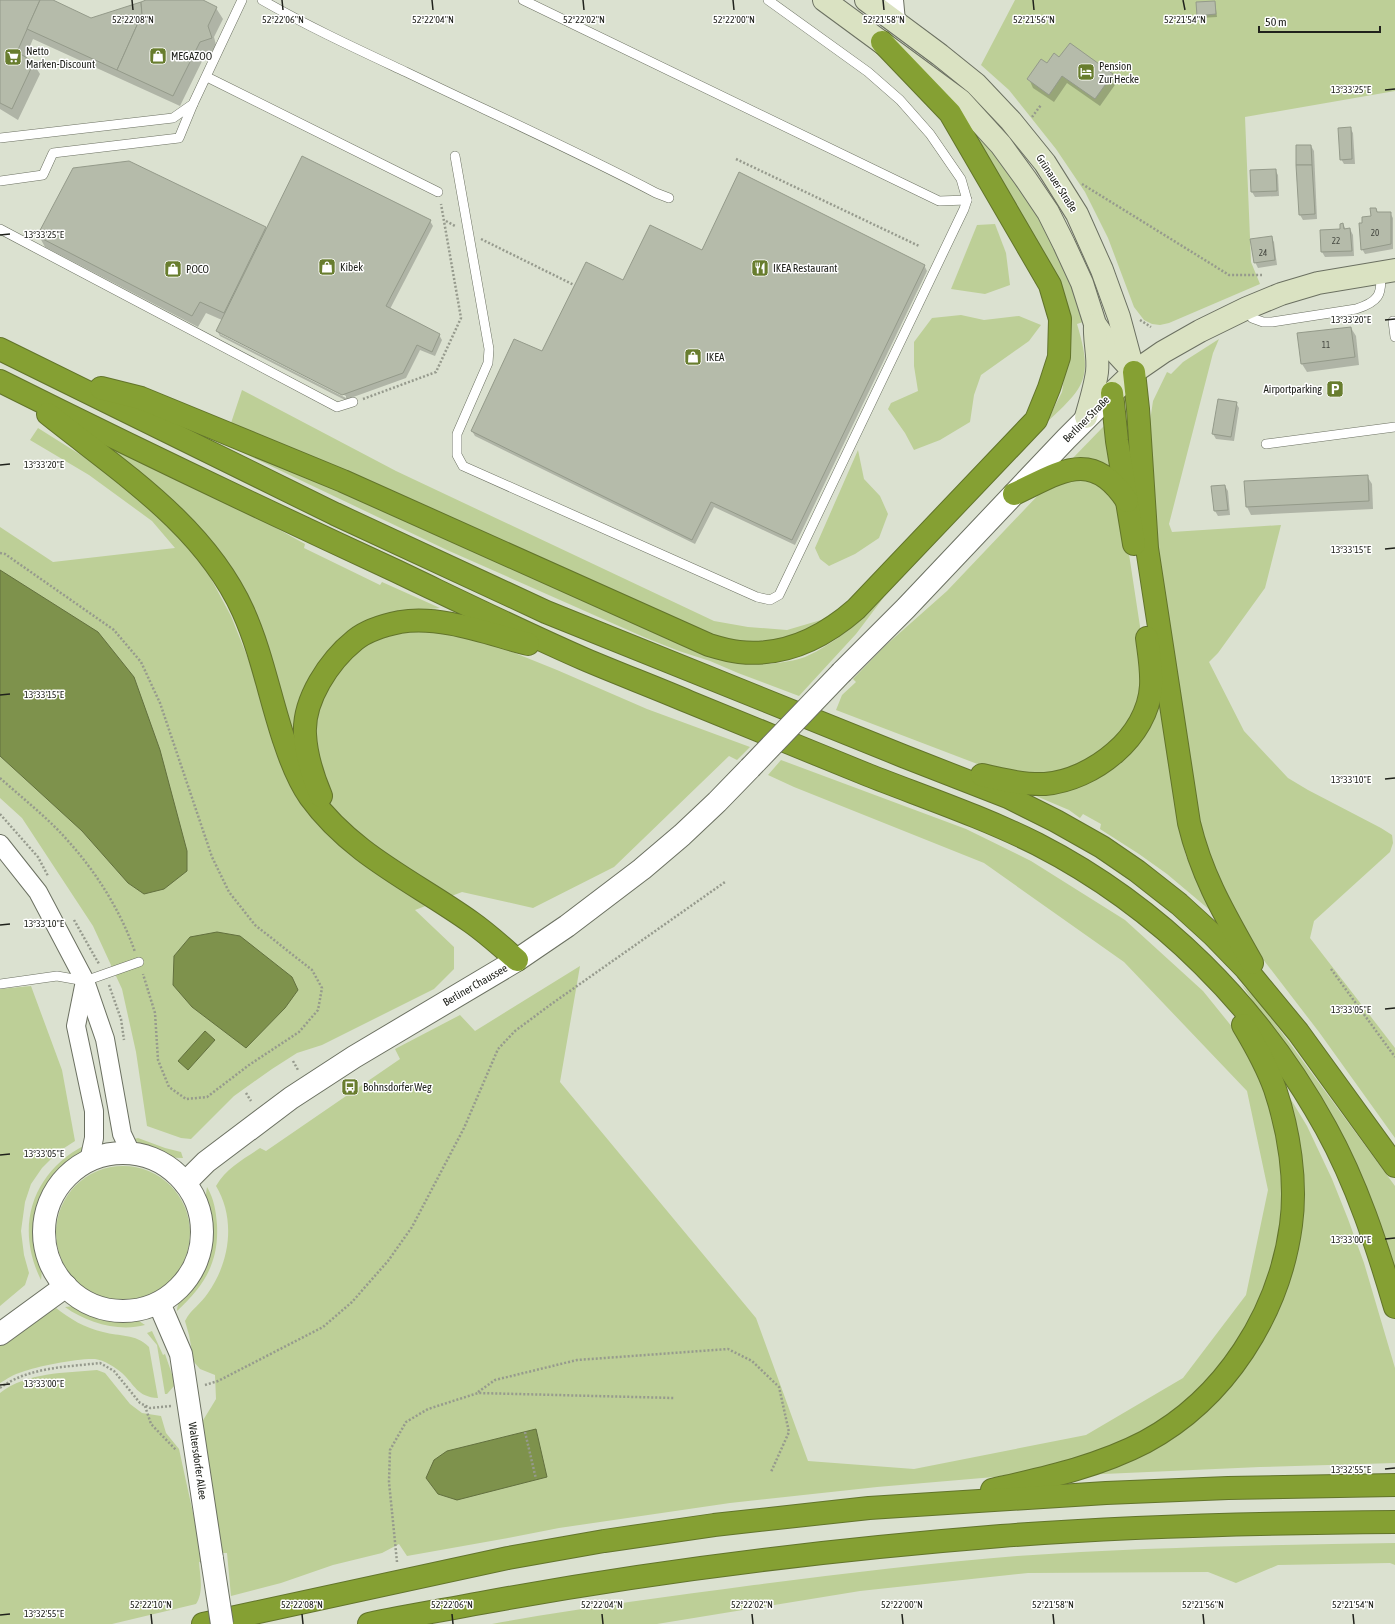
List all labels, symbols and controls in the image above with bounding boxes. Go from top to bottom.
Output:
scale bar [1259,8,1380,34]
text: 52°22'08"N [112,14,154,25]
text: 52°22'06"N [262,14,304,25]
text: 52°22'04"N [412,14,454,25]
text: 52°22'02"N [563,14,605,25]
text: 52°22'00"N [713,14,755,25]
text: 52°21'58"N [863,14,905,25]
text: 52°21'56"N [1013,14,1055,25]
text: 52°21'54"N [1164,14,1206,25]
text: 50 m [1265,15,1287,29]
place label: Netto Marken-Discount [26,45,95,70]
shop icon: MEGAZOO [148,46,168,66]
supermarket icon: Netto Marken-Discount [3,47,23,67]
place label: MEGAZOO [171,50,212,62]
place label: Pension Zur Hecke [1099,60,1139,85]
hotel icon: Pension Zur Hecke [1076,62,1096,82]
text: 13°33'25"E [1331,84,1372,95]
street label: Grünauer Straße [1034,152,1080,214]
house number: 20 [1371,228,1379,238]
text: 13°33'25"E [24,229,65,240]
house number: 22 [1332,236,1340,246]
house number: 24 [1259,248,1267,258]
shop icon: Kibek [317,257,337,277]
restaurant icon: IKEA Restaurant [750,258,770,278]
shop icon: POCO [163,259,183,279]
place label: Kibek [340,261,363,273]
place label: IKEA Restaurant [773,262,837,274]
place label: POCO [186,263,209,275]
text: 13°33'20"E [1331,314,1372,325]
house number: 11 [1322,340,1330,350]
shop icon: IKEA [683,347,703,367]
place label: IKEA [706,351,725,363]
parking icon: Airportparking [1325,379,1345,399]
place label: Airportparking [1263,383,1322,395]
street label: Berliner Straße [1061,394,1111,444]
text: 13°33'20"E [24,459,65,470]
text: 13°33'15"E [1331,544,1372,555]
text: 13°33'15"E [24,689,65,700]
text: 13°33'10"E [1331,774,1372,785]
text: 13°33'10"E [24,918,65,929]
street label: Berliner Chaussee [441,962,509,1008]
text: 13°33'05"E [1331,1004,1372,1015]
bus stop icon: Bohnsdorfer Weg [340,1077,360,1097]
place label: Bohnsdorfer Weg [363,1081,432,1093]
text: 13°33'05"E [24,1148,65,1159]
text: 13°33'00"E [1331,1234,1372,1245]
text: 13°33'00"E [24,1378,65,1389]
street label: Waltersdorfer Allee [187,1421,209,1501]
text: 13°32'55"E [1331,1464,1372,1475]
text: 52°22'10"N [130,1599,172,1610]
text: 52°22'08"N [281,1599,323,1610]
text: 52°22'06"N [431,1599,473,1610]
text: 52°22'04"N [581,1599,623,1610]
text: 52°22'02"N [731,1599,773,1610]
text: 52°22'00"N [881,1599,923,1610]
text: 52°21'58"N [1032,1599,1074,1610]
text: 52°21'56"N [1182,1599,1224,1610]
text: 52°21'54"N [1332,1599,1374,1610]
text: 13°32'55"E [24,1608,65,1619]

